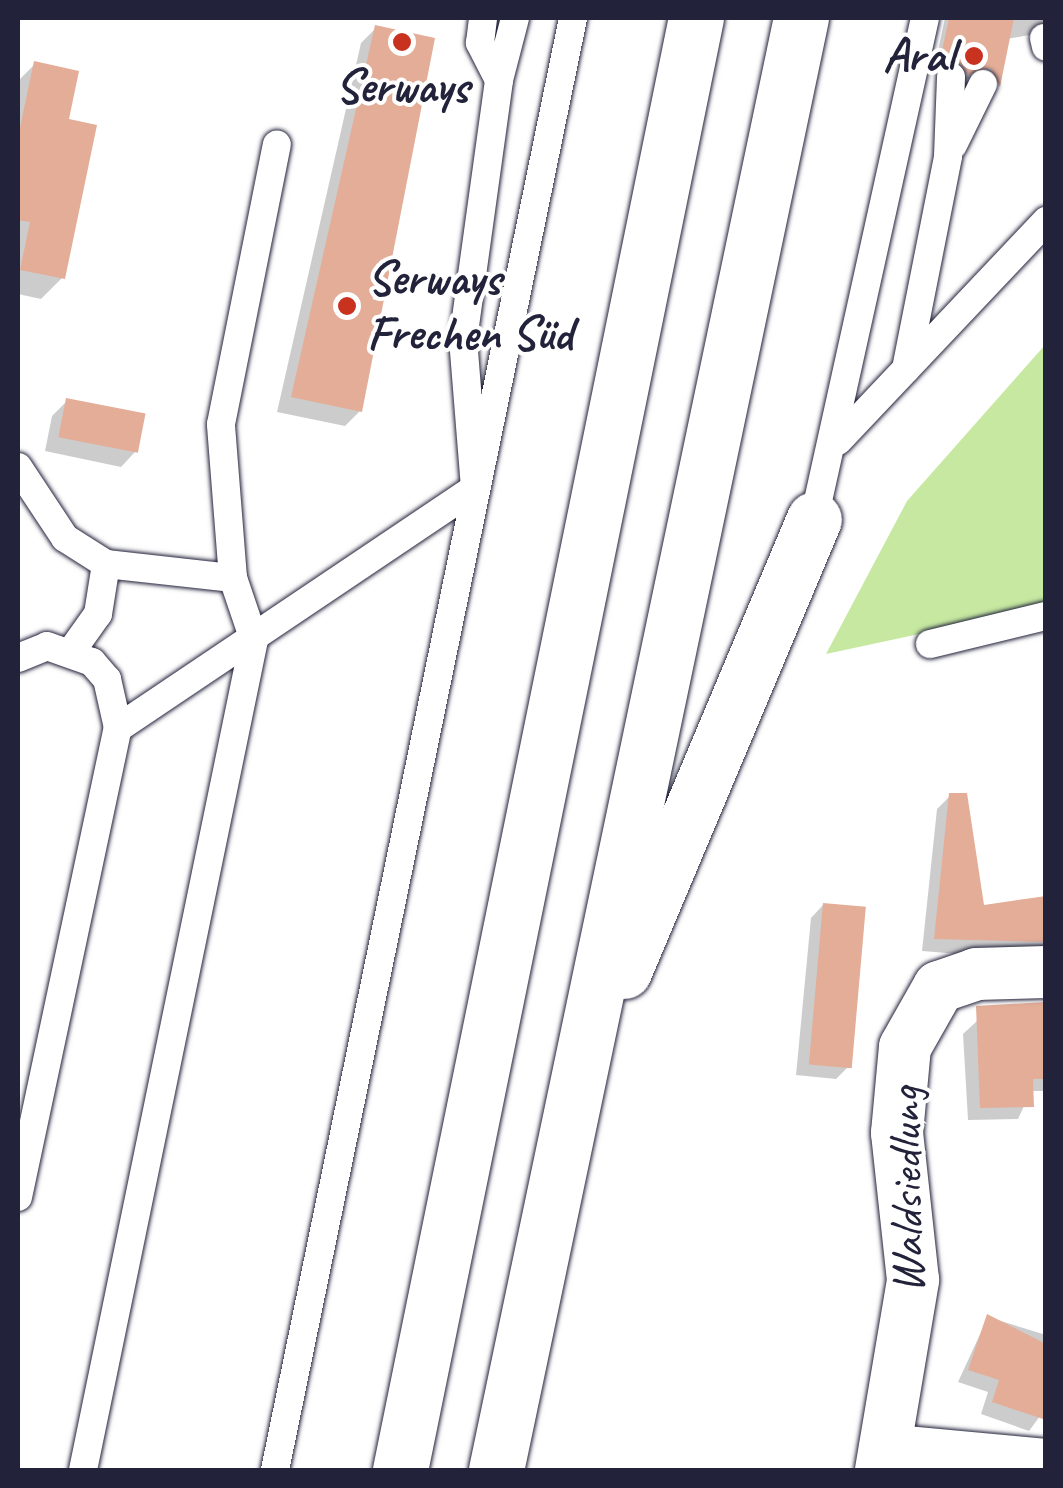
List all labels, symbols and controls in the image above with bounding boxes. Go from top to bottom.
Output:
place label: Aral [883,27,954,85]
marker: Serways [391,31,413,53]
marker: Aral [963,45,985,67]
place label: Serways [335,58,469,116]
place label: Serways Frechen Süd [367,249,572,362]
marker: Serways Frechen Süd [336,295,358,317]
street label: Waldsiedlung [875,1086,937,1294]

